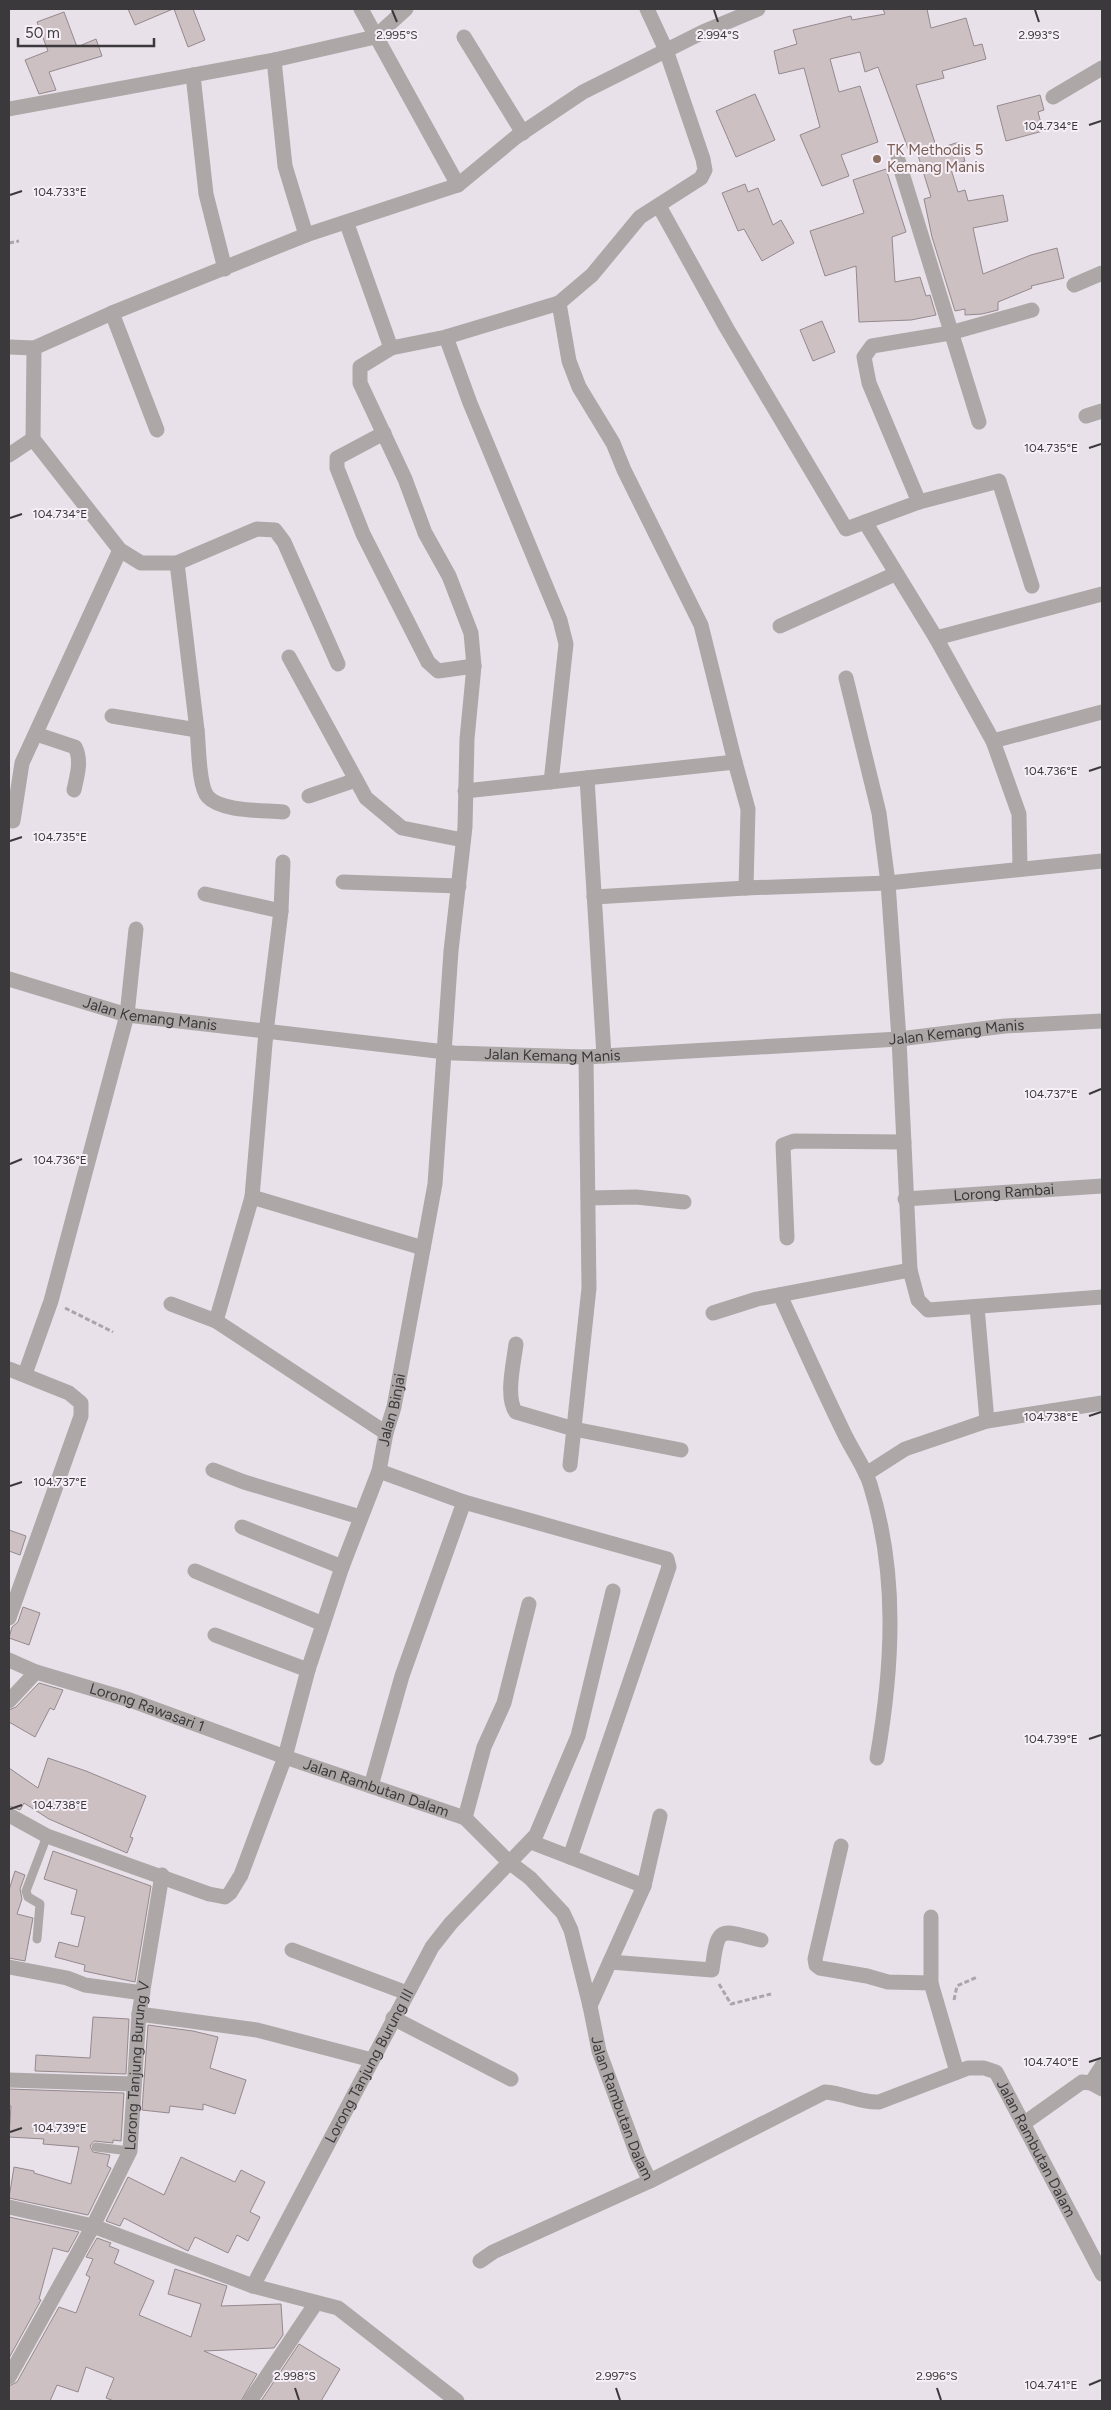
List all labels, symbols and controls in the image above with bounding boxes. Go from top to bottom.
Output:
scale bar [18,15,154,47]
text: 50 m [25,24,60,42]
text: 2.995°S [376,28,418,42]
text: 2.994°S [697,28,739,42]
text: 2.993°S [1018,28,1060,42]
text: 104.734°E [1024,119,1078,133]
place label: TK Methodis 5 Kemang Manis [887,141,985,176]
marker: TK Methodis 5 Kemang Manis [871,153,883,165]
text: 104.733°E [33,185,87,199]
text: 104.735°E [1024,441,1078,455]
text: 104.734°E [33,507,87,521]
text: 104.736°E [1024,764,1078,778]
text: 104.735°E [33,830,87,844]
street label: Jalan Kemang Manis [81,993,218,1034]
street label: Jalan Kemang Manis [888,1016,1025,1049]
street label: Jalan Kemang Manis [484,1045,621,1066]
text: 104.737°E [1024,1087,1078,1101]
text: 104.736°E [33,1153,87,1167]
street label: Lorong Rambai [953,1180,1055,1205]
street label: Jalan Binjai [375,1372,409,1448]
text: 104.738°E [1024,1410,1078,1424]
text: 104.737°E [33,1475,87,1489]
street label: Lorong Rawasari 1 [87,1679,207,1736]
text: 104.739°E [1024,1732,1078,1746]
street label: Jalan Rambutan Dalam [301,1755,451,1821]
text: 104.738°E [33,1798,87,1812]
street label: Lorong Tanjung Burung V [121,1979,153,2151]
street label: Lorong Tanjung Burung III [321,1986,417,2146]
street label: Jalan Rambutan Dalam [587,2035,657,2183]
text: 104.740°E [1023,2055,1079,2069]
street label: Jalan Rambutan Dalam [993,2077,1080,2220]
text: 104.739°E [33,2121,87,2135]
text: 2.998°S [274,2369,316,2383]
text: 2.997°S [595,2369,637,2383]
text: 2.996°S [916,2369,958,2383]
text: 104.741°E [1025,2378,1077,2392]

